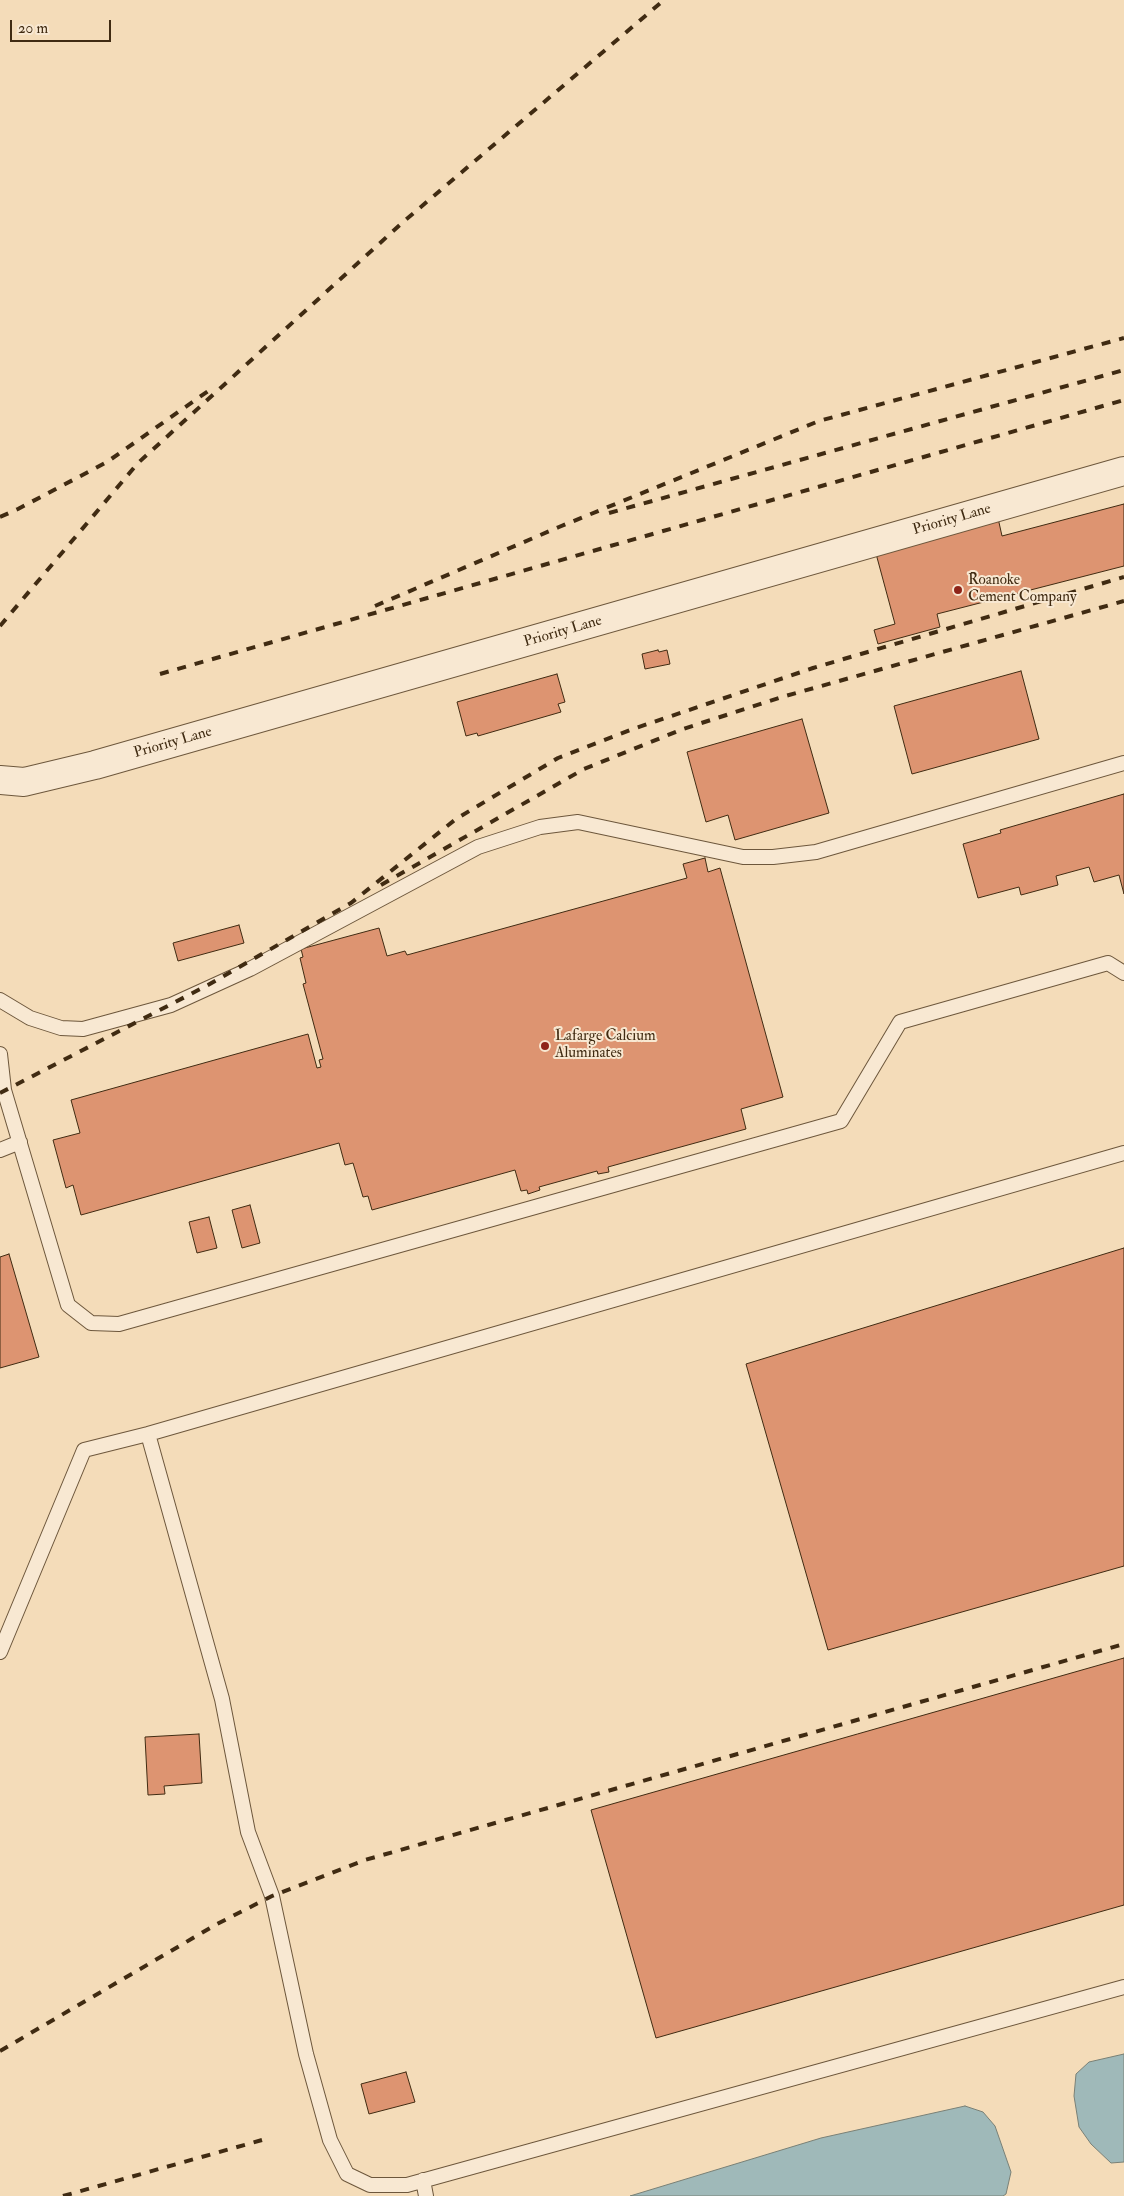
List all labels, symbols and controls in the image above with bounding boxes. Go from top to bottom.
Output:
scale bar [12,10,114,42]
text: 20 m [18,19,48,38]
street label: Priority Lane [911,500,993,540]
place label: Roanoke Cement Company [968,572,1076,607]
marker: Roanoke Cement Company [952,584,964,596]
street label: Priority Lane [522,612,604,652]
street label: Priority Lane [132,723,214,763]
place label: Lafarge Calcium Aluminates [555,1028,656,1063]
marker: Lafarge Calcium Aluminates [539,1040,551,1052]

